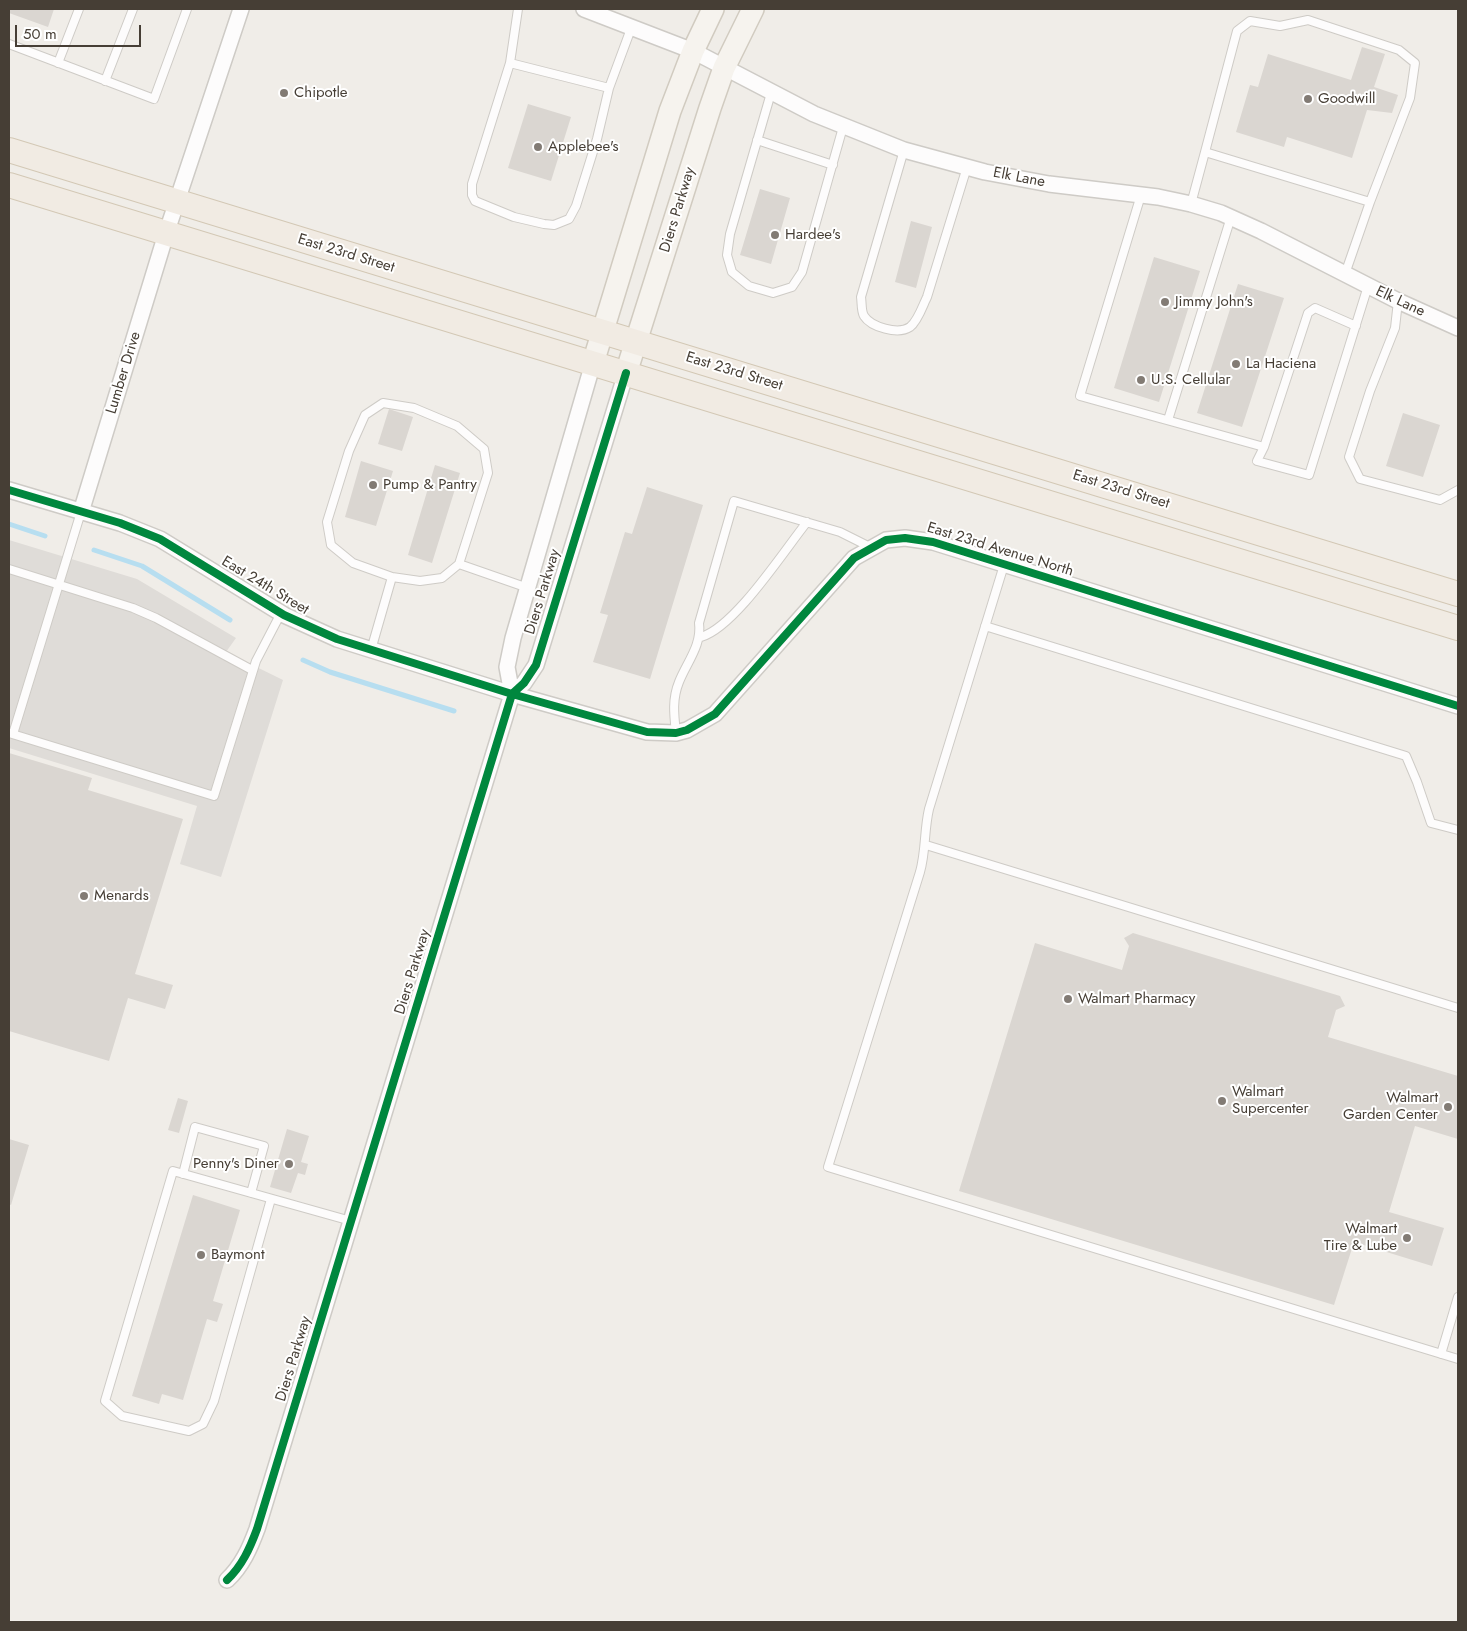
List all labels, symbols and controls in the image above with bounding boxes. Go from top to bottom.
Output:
scale bar [18,15,144,47]
text: 50 m [23,23,57,45]
place label: Chipotle [294,84,348,102]
marker: Chipotle [278,87,290,99]
place label: Goodwill [1318,90,1376,108]
marker: Goodwill [1302,93,1314,105]
place label: Applebee's [548,138,619,156]
marker: Applebee's [532,141,544,153]
street label: Elk Lane [992,164,1046,192]
street label: Diers Parkway [656,165,700,255]
place label: Hardee's [785,226,840,244]
marker: Hardee's [769,229,781,241]
street label: East 23rd Street [295,231,397,277]
street label: Elk Lane [1372,283,1428,321]
place label: Jimmy John's [1175,293,1253,311]
marker: Jimmy John's [1159,296,1171,308]
street label: Lumber Drive [103,330,145,416]
street label: East 23rd Street [683,349,785,395]
place label: La Haciena [1246,355,1316,373]
marker: La Haciena [1230,358,1242,370]
place label: U.S. Cellular [1151,371,1231,389]
marker: U.S. Cellular [1135,374,1147,386]
street label: East 23rd Street [1070,467,1172,513]
place label: Pump & Pantry [383,476,477,494]
marker: Pump & Pantry [367,479,379,491]
street label: East 23rd Avenue North [925,519,1075,581]
street label: Diers Parkway [521,547,565,637]
street label: East 24th Street [218,553,312,619]
place label: Menards [94,887,149,905]
marker: Menards [78,890,90,902]
street label: Diers Parkway [391,927,435,1017]
place label: Walmart Pharmacy [1078,990,1195,1008]
marker: Walmart Pharmacy [1062,993,1074,1005]
place label: Walmart Supercenter [1232,1083,1309,1118]
place label: Walmart Garden Center [1343,1089,1438,1124]
marker: Walmart Supercenter [1216,1095,1228,1107]
marker: Walmart Garden Center [1442,1101,1454,1113]
place label: Penny's Diner [193,1155,279,1173]
marker: Penny's Diner [283,1158,295,1170]
place label: Walmart Tire & Lube [1324,1220,1397,1255]
marker: Walmart Tire & Lube [1401,1232,1413,1244]
place label: Baymont [211,1246,264,1264]
marker: Baymont [195,1249,207,1261]
street label: Diers Parkway [272,1314,316,1404]

